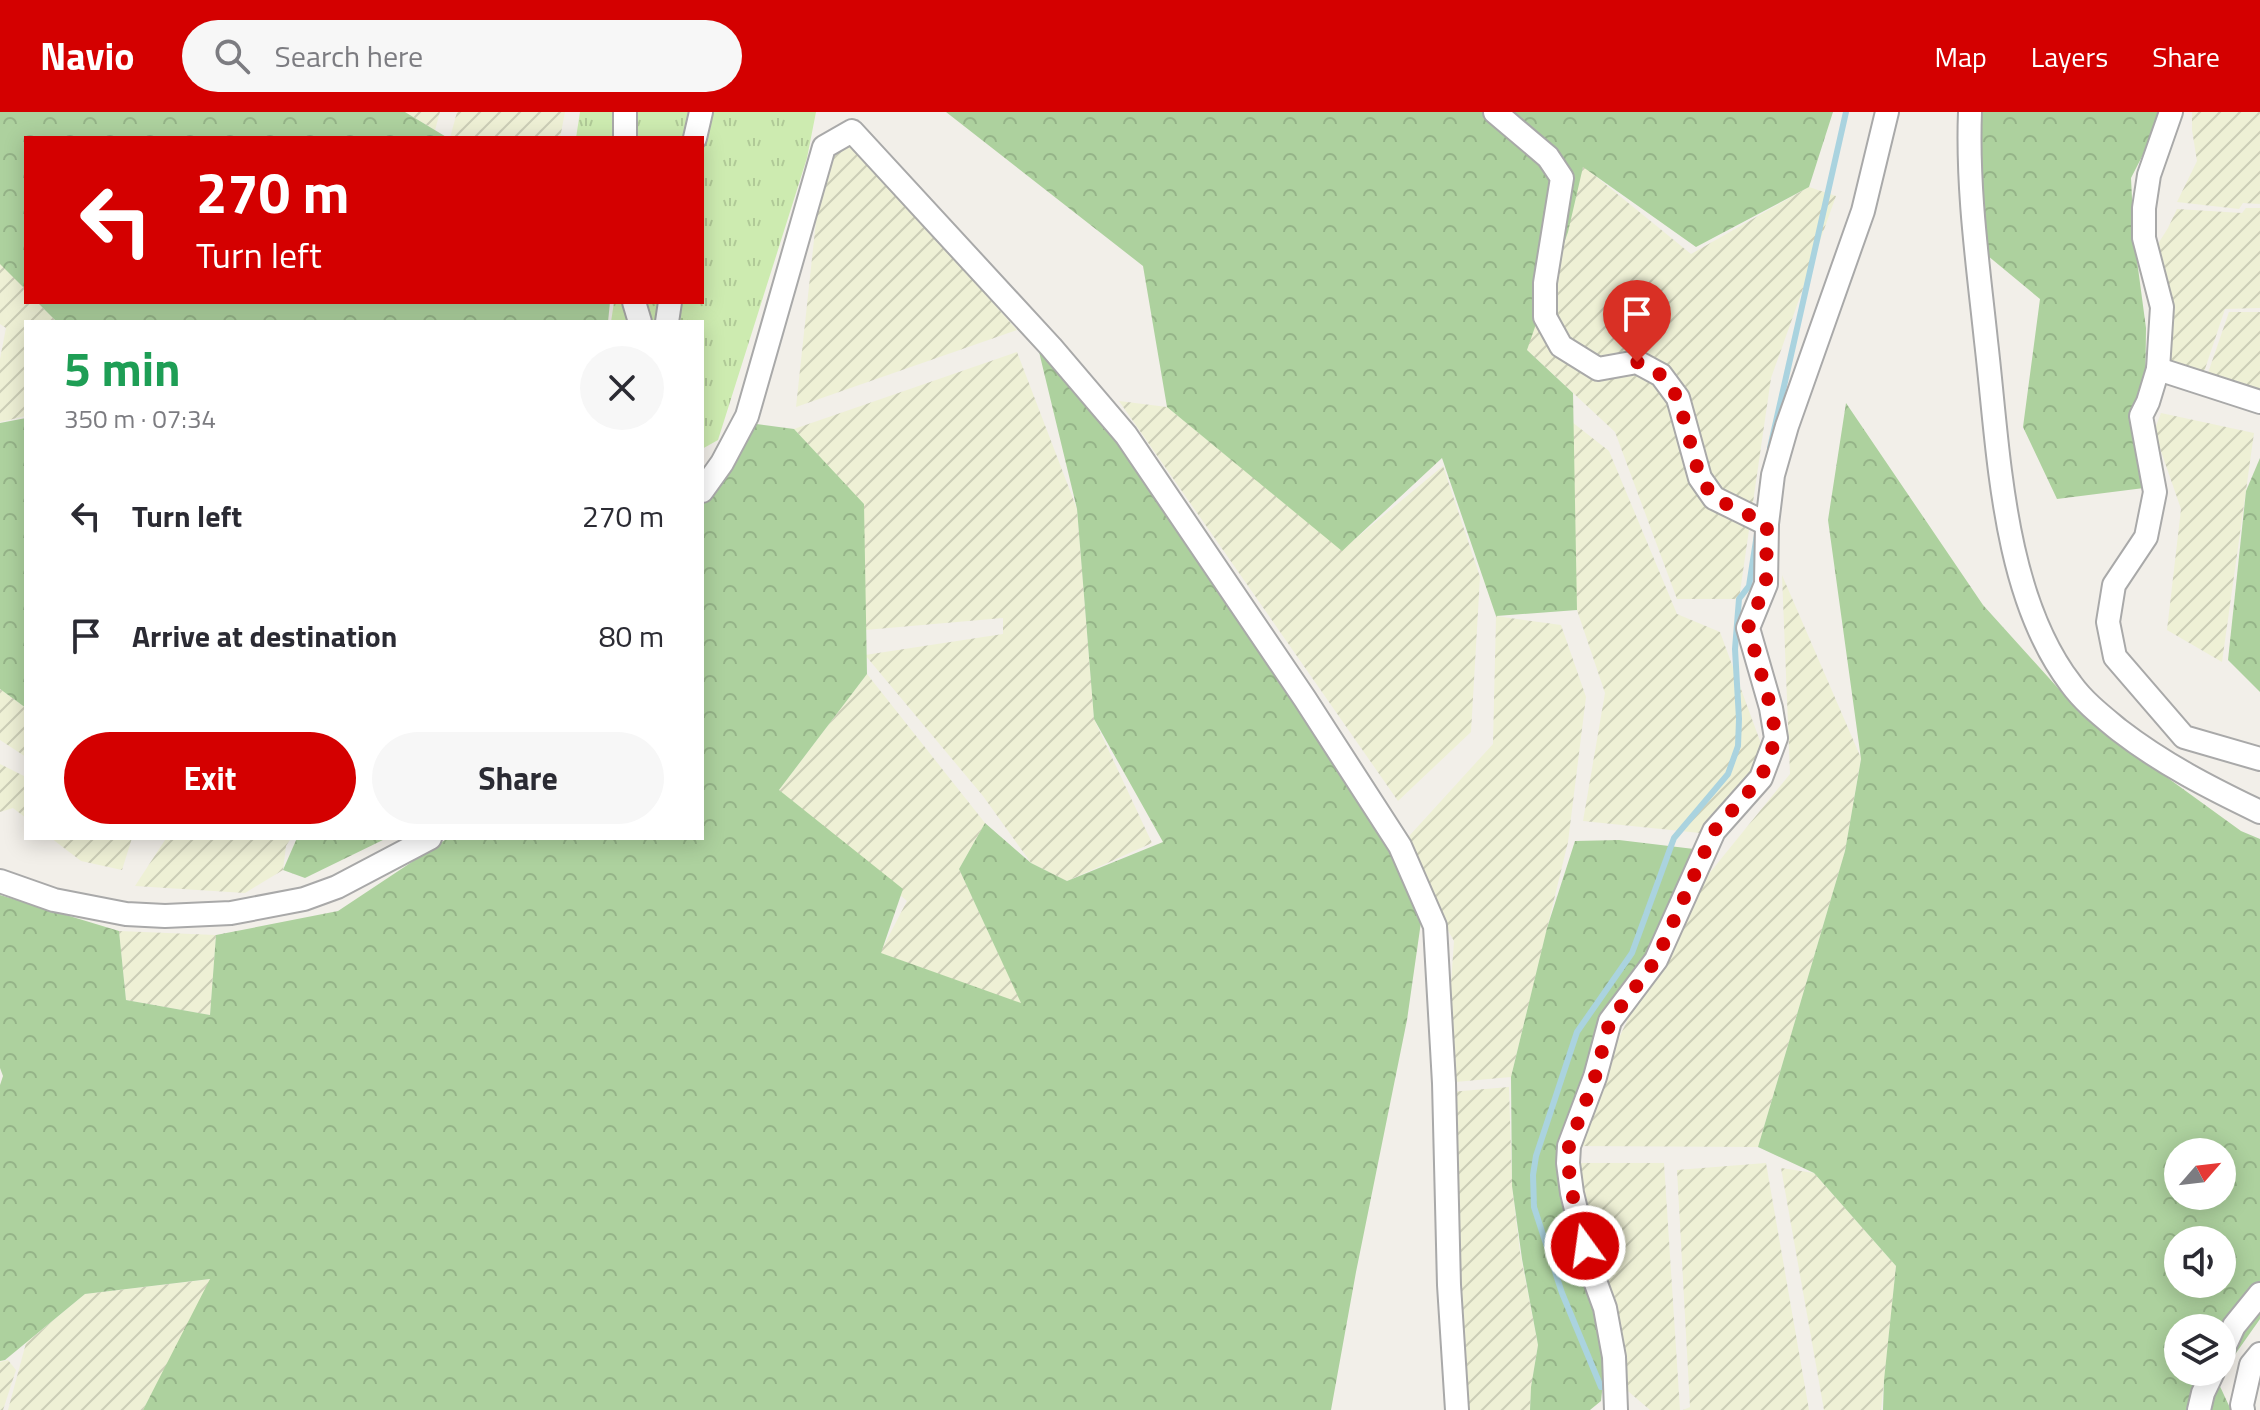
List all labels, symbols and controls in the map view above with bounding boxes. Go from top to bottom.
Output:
search box [182,20,742,92]
text: Navio [40,27,134,85]
text: Search here [274,33,423,79]
icon: search [210,34,254,78]
text: Map [1934,35,1987,78]
text: Layers [2031,35,2108,78]
text: Share [2152,35,2220,78]
text: 270 m [196,150,349,235]
icon: left [64,168,168,272]
text: Turn left [196,227,322,282]
pin [1603,280,1671,362]
icon: arrive [1615,292,1659,336]
text: 5 min [64,332,181,405]
button: close [580,346,664,430]
text: 350 m · 07:34 [64,399,216,438]
text: Turn left [132,493,242,539]
text: 270 m [582,493,664,539]
icon: left [64,494,108,538]
text: Arrive at destination [132,613,397,659]
text: 80 m [599,613,664,659]
icon: arrive [64,614,108,658]
button: Exit [64,732,356,824]
button: Share [372,732,664,824]
north arrow [2164,1138,2236,1210]
map controls [2164,1138,2236,1386]
position arrow [1543,1204,1627,1288]
button: sound [2164,1226,2236,1298]
button: layers [2164,1314,2236,1386]

